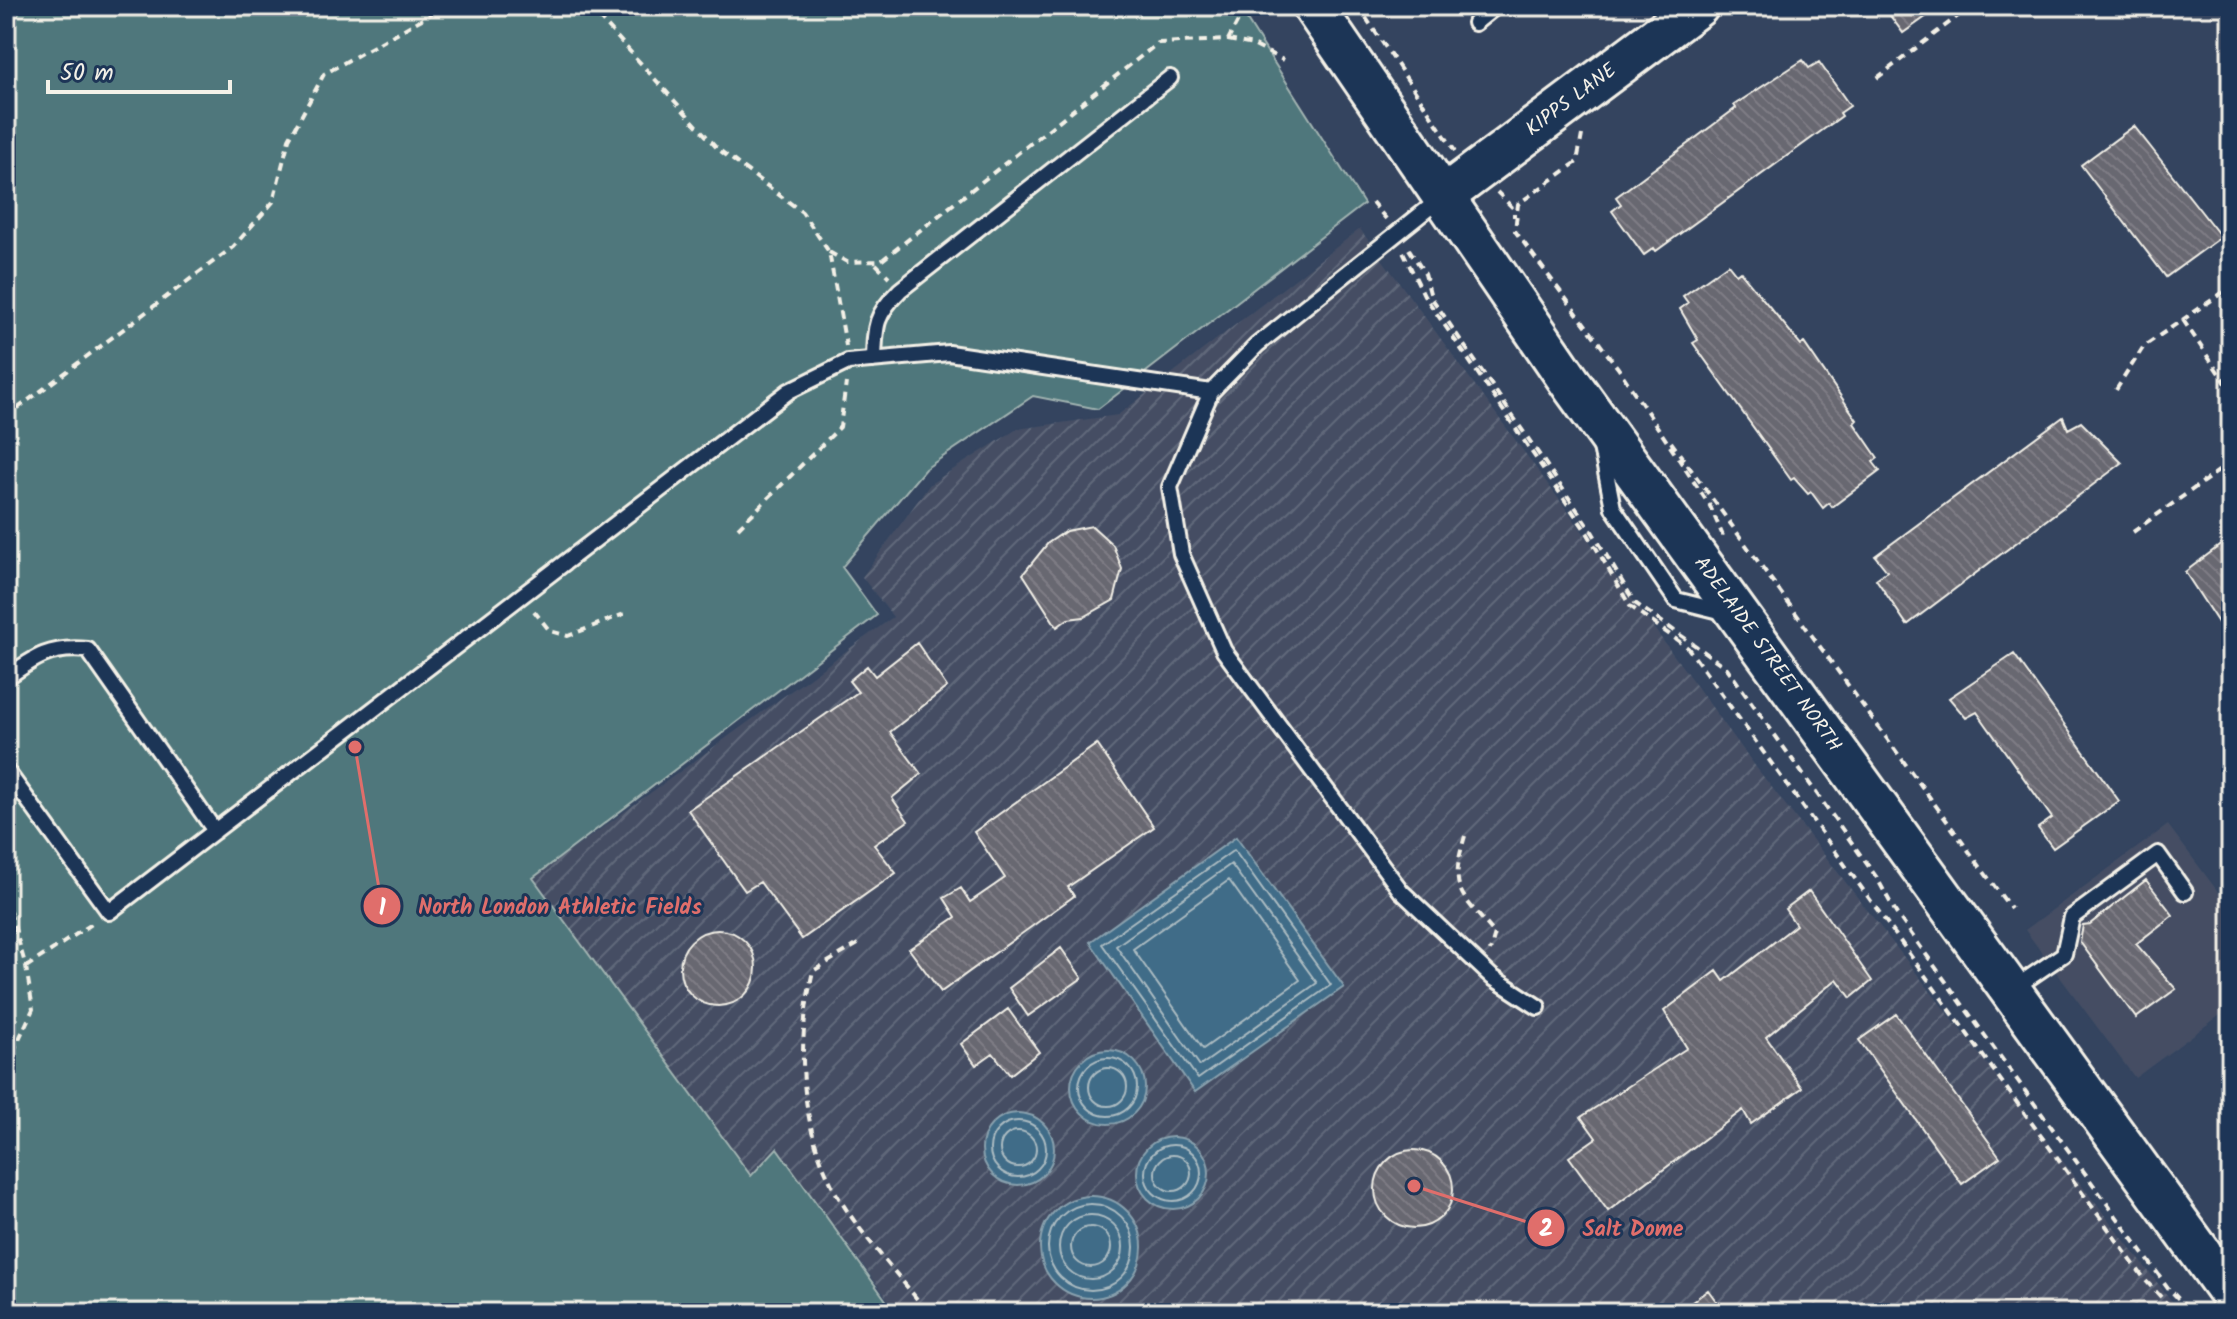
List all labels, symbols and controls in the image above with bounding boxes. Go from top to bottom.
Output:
scale bar [48,44,230,94]
text: 50 m [60,54,114,93]
street label: KIPPS LANE [1519,55,1625,145]
street label: ADELAIDE STREET NORTH [1685,550,1849,759]
callout: North London Athletic Fields [362,883,717,929]
text: 1 [378,889,386,928]
text: North London Athletic Fields [418,891,702,926]
callout: Salt Dome [1526,1205,1699,1251]
text: 2 [1539,1210,1553,1249]
text: Salt Dome [1582,1213,1684,1248]

